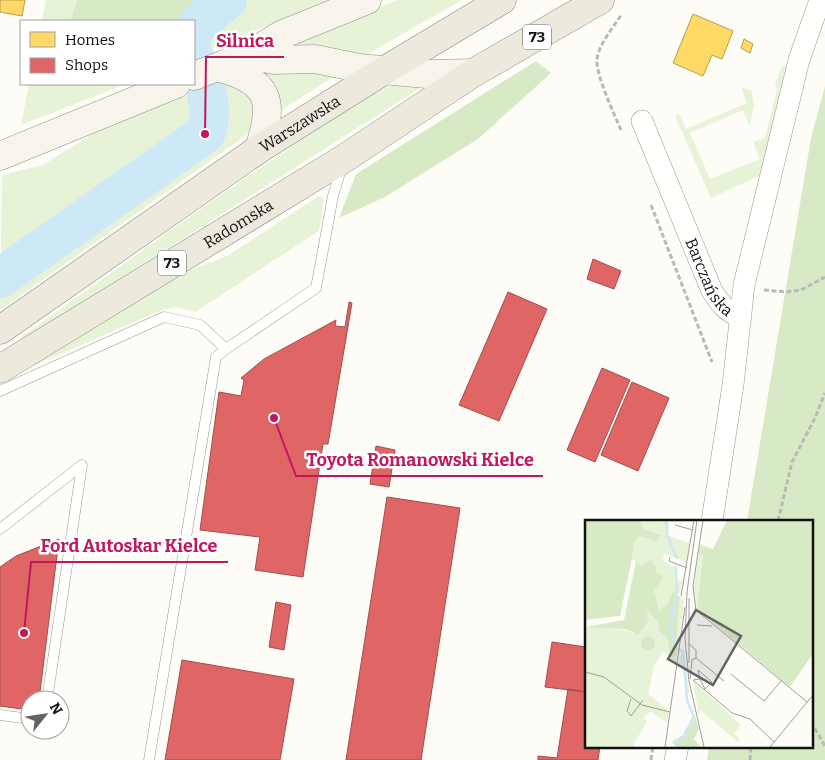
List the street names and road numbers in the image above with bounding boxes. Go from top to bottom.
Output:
road number: 73 [523,24,551,50]
street label: Warszawska [256,91,344,156]
street label: Radomska [200,195,276,252]
street label: Barczańska [682,235,737,320]
road number: 73 [158,250,186,276]

